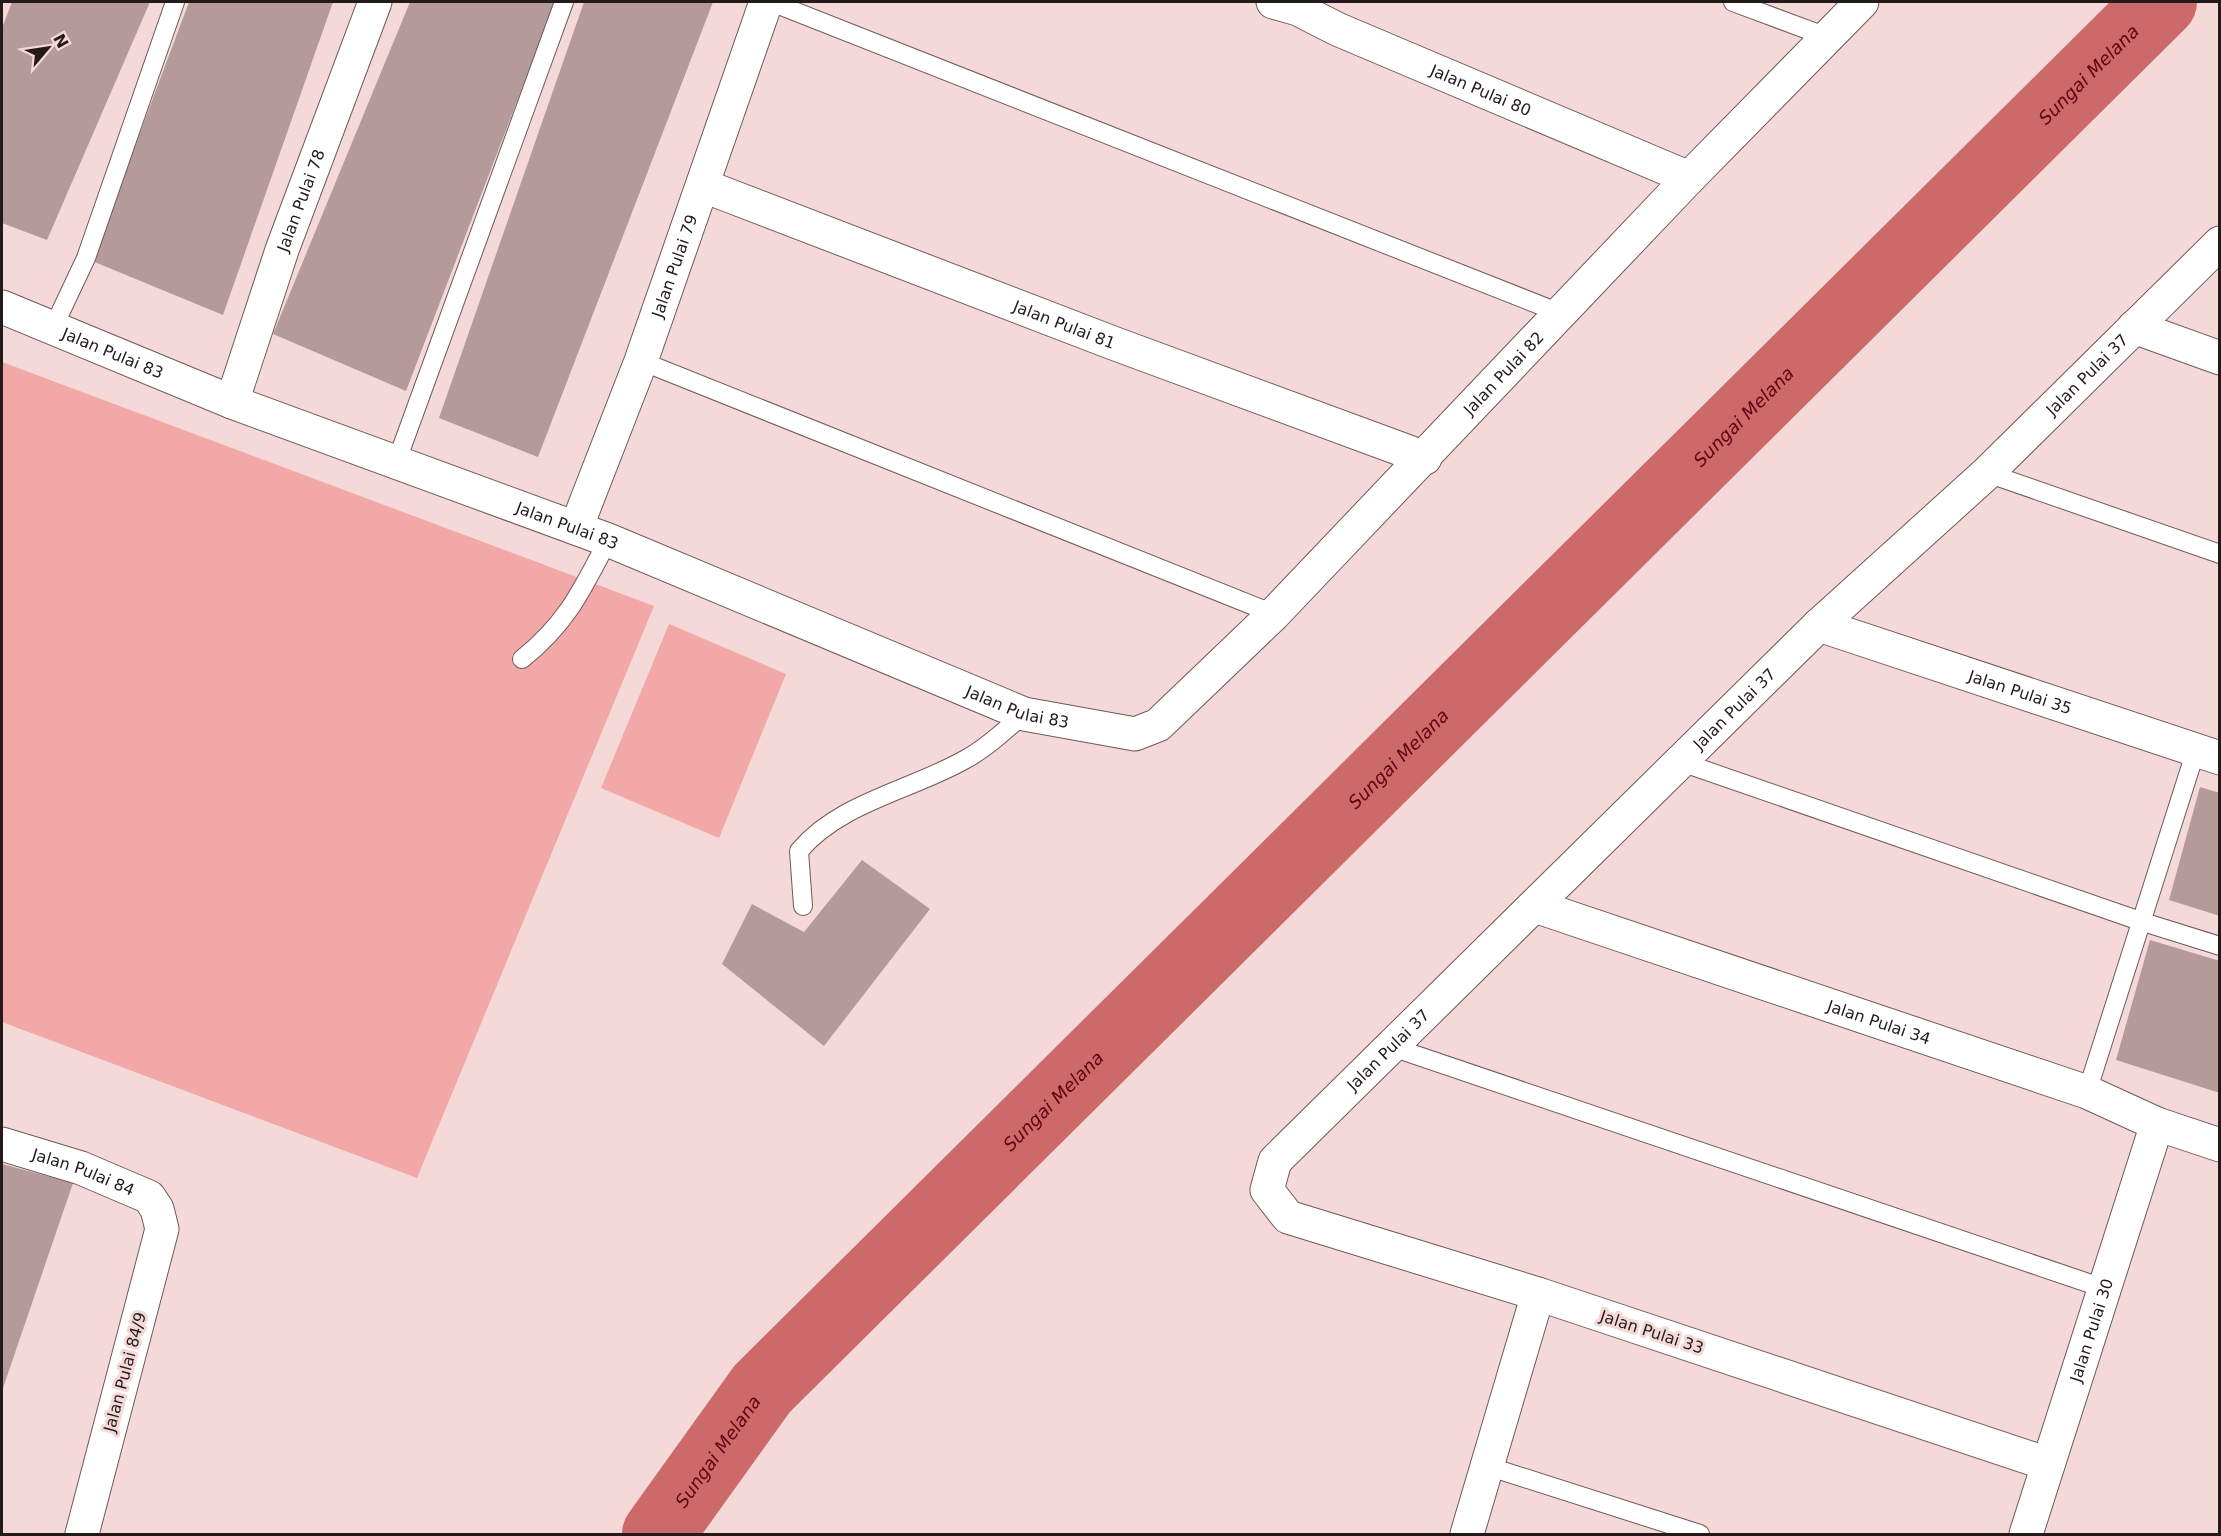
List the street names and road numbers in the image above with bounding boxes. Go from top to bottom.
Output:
street label: Jalan Pulai 80 [1427,60,1534,120]
street label: Jalan Pulai 78 [272,147,328,255]
street label: Jalan Pulai 79 [647,212,701,321]
street label: Jalan Pulai 81 [1010,296,1118,353]
street label: Jalan Pulai 83 [59,323,166,382]
street label: Jalan Pulai 82 [1459,327,1547,419]
street label: Jalan Pulai 37 [2041,330,2132,420]
street label: Jalan Pulai 83 [513,497,621,553]
street label: Jalan Pulai 37 [1688,664,1779,754]
street label: Jalan Pulai 35 [1965,665,2074,718]
street label: Jalan Pulai 83 [962,681,1071,731]
street label: Jalan Pulai 34 [1824,995,1933,1048]
street label: Jalan Pulai 37 [1342,1005,1433,1095]
street label: Jalan Pulai 84 [29,1144,137,1199]
street label: Jalan Pulai 30 [2065,1276,2117,1385]
street label: Jalan Pulai 33 [1597,1306,1706,1358]
street label: Jalan Pulai 84/9 [100,1310,150,1435]

